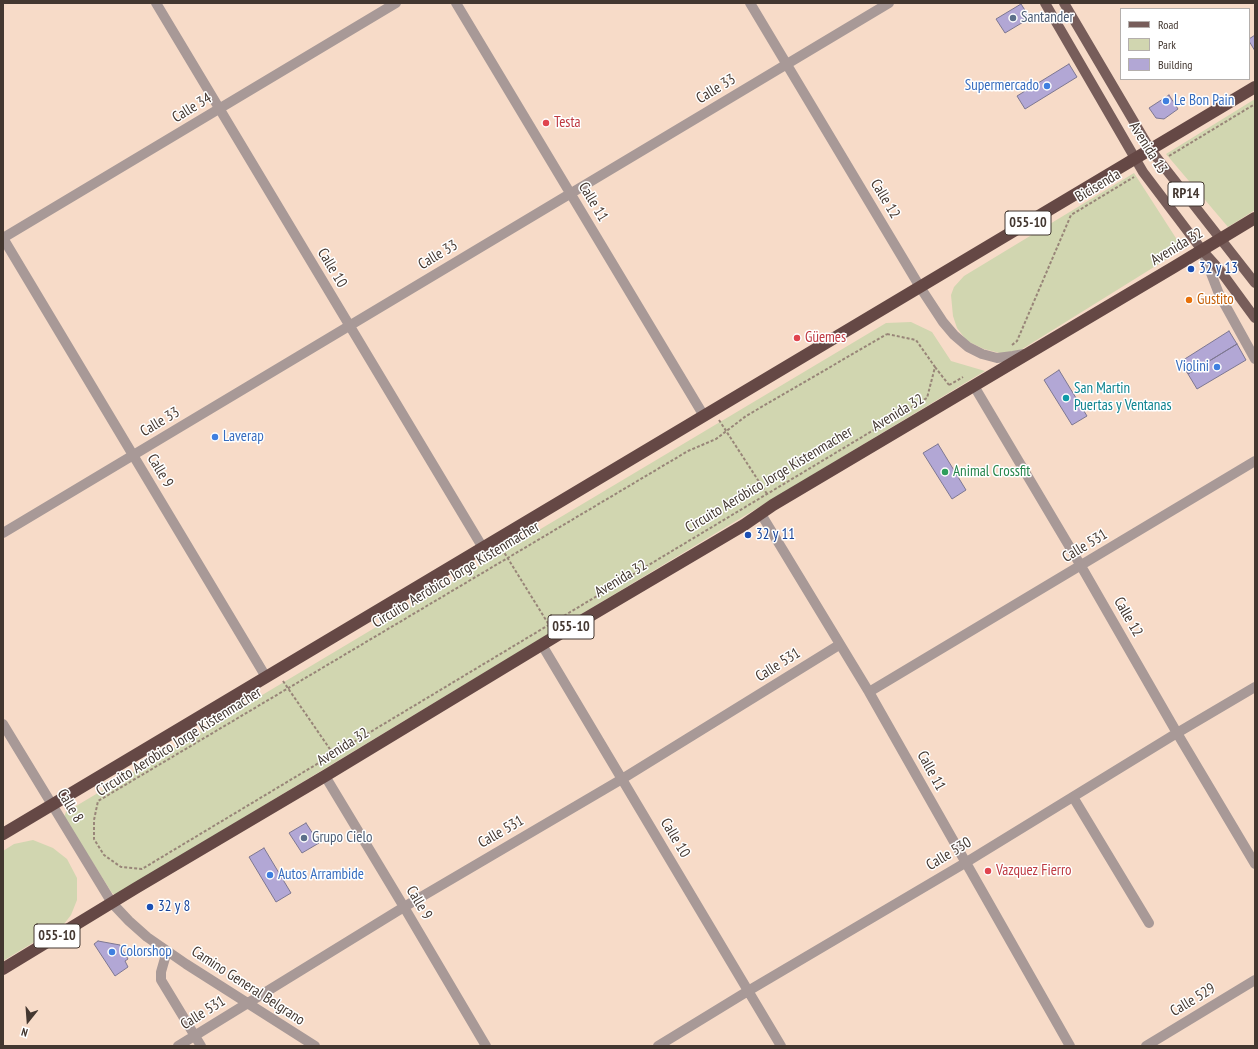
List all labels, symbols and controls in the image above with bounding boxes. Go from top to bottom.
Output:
legend [1120,8,1250,80]
place label: Santander [1021,9,1074,27]
marker: Santander [1008,13,1018,23]
text: Road [1158,17,1178,32]
text: Park [1158,37,1176,52]
text: Building [1158,57,1193,72]
street label: Calle 33 [693,70,739,108]
place label: Supermercado [965,77,1039,95]
marker: Supermercado [1042,81,1052,91]
street label: Calle 34 [169,89,215,127]
place label: Le Bon Pain [1174,92,1234,110]
marker: Le Bon Pain [1161,96,1171,106]
place label: Testa [554,114,581,132]
marker: Testa [541,118,551,128]
street label: Avenida 13 [1125,119,1171,177]
street label: Bicisenda [1072,166,1124,206]
street label: Calle 12 [866,176,904,222]
street label: Calle 11 [574,179,612,225]
road number: RP14 [1168,182,1204,206]
road number: 055-10 [1005,211,1051,235]
street label: Avenida 32 [1148,224,1206,270]
street label: Calle 33 [415,236,461,274]
street label: Calle 10 [313,245,351,291]
place label: 32 y 13 [1199,260,1238,278]
marker: 32 y 13 [1186,264,1196,274]
place label: Gustito [1197,291,1234,309]
marker: Gustito [1184,295,1194,305]
place label: Güemes [805,329,846,347]
marker: Güemes [792,333,802,343]
place label: Violini [1176,358,1209,376]
marker: Violini [1212,362,1222,372]
place label: San Martin Puertas y Ventanas [1074,380,1171,415]
street label: Avenida 32 [869,390,927,436]
marker: San Martin Puertas y Ventanas [1061,393,1071,403]
street label: Calle 33 [137,403,183,441]
street label: Circuito Aeróbico Jorge Kistenmacher [682,423,856,537]
place label: Laverap [223,428,264,446]
marker: Laverap [210,432,220,442]
street label: Calle 9 [143,451,177,491]
place label: Animal Crossfit [953,463,1030,481]
marker: Animal Crossfit [940,467,950,477]
street label: Circuito Aeróbico Jorge Kistenmacher [369,518,543,632]
place label: 32 y 11 [756,526,795,544]
street label: Calle 531 [1059,526,1111,566]
marker: 32 y 11 [743,530,753,540]
street label: Avenida 32 [592,556,650,602]
street label: Calle 12 [1110,594,1146,640]
road number: 055-10 [548,615,594,639]
street label: Calle 531 [752,644,804,686]
street label: Circuito Aeróbico Jorge Kistenmacher [93,684,265,800]
street label: Avenida 32 [314,724,372,770]
street label: Calle 11 [913,748,949,794]
street label: Calle 8 [53,786,87,826]
street label: Calle 531 [475,812,527,852]
street label: Calle 10 [656,815,694,861]
place label: Grupo Cielo [312,829,372,847]
marker: Grupo Cielo [299,833,309,843]
street label: Calle 530 [923,834,975,874]
place label: Vazquez Fierro [996,862,1072,880]
place label: Autos Arrambide [278,866,364,884]
marker: Vazquez Fierro [983,866,993,876]
marker: Autos Arrambide [265,870,275,880]
street label: Calle 9 [402,883,436,923]
place label: 32 y 8 [158,898,190,916]
marker: 32 y 8 [145,902,155,912]
road number: 055-10 [34,924,80,948]
place label: Colorshop [120,943,172,961]
street label: Camino General Belgrano [188,943,308,1029]
marker: Colorshop [107,947,117,957]
street label: Calle 529 [1167,980,1219,1020]
street label: Calle 531 [177,992,229,1034]
north arrow [8,1001,48,1041]
text: N [20,1025,29,1040]

